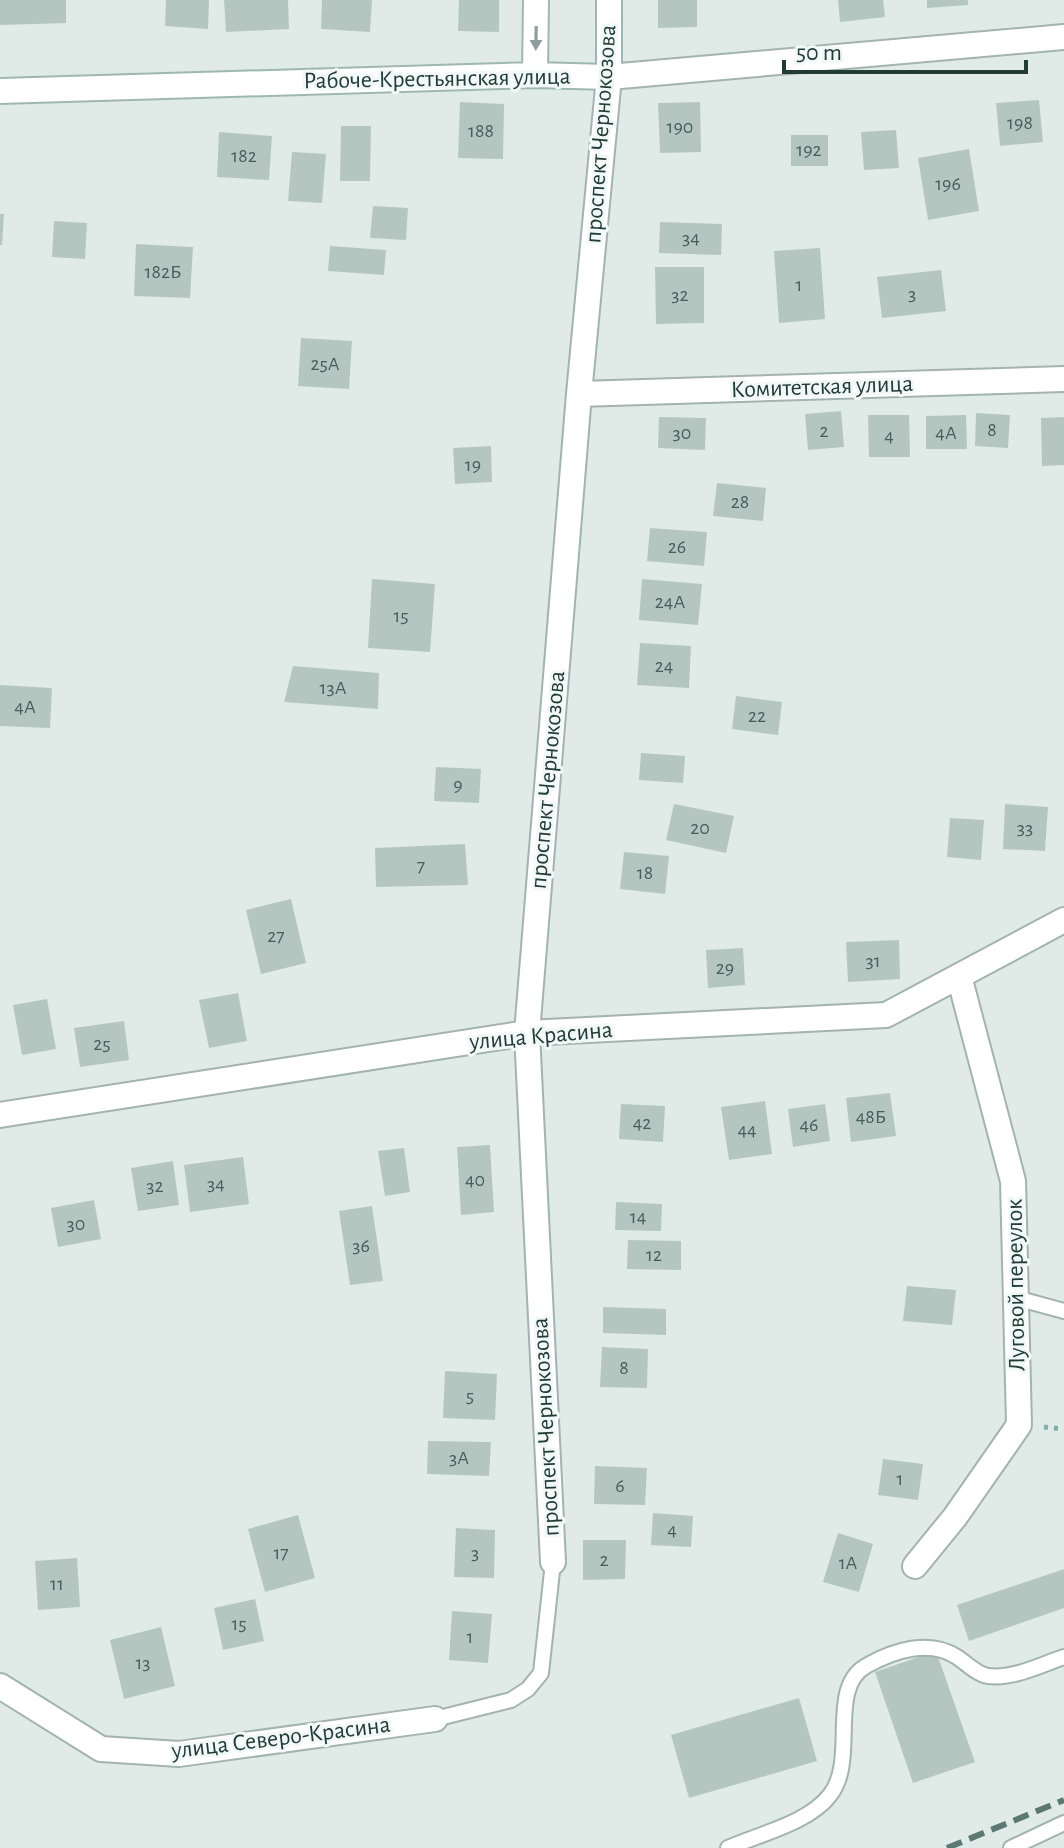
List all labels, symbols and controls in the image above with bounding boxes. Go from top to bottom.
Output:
street label: проспект Чернокозова [581,24,621,244]
scale bar [784,24,1026,74]
one-way arrow [529,26,542,51]
text: 50 m [796,41,842,65]
street label: Рабоче-Крестьянская улица [303,65,571,93]
house number: 198 [1007,113,1033,133]
house number: 190 [667,117,693,137]
house number: 188 [468,121,494,141]
house number: 192 [796,140,822,160]
house number: 182 [231,146,257,166]
house number: 196 [935,174,961,194]
house number: 34 [682,228,700,248]
house number: 182Б [145,262,181,282]
house number: 1 [796,275,802,295]
house number: 3 [908,284,916,304]
house number: 32 [671,285,689,305]
house number: 25А [310,354,340,374]
street label: Комитетская улица [730,372,914,402]
house number: 8 [987,420,997,440]
house number: 2 [819,421,829,441]
house number: 30 [673,423,691,443]
house number: 4А [935,423,957,443]
house number: 4 [884,426,894,446]
house number: 19 [465,455,481,475]
house number: 28 [731,492,749,512]
house number: 26 [668,537,686,557]
house number: 24А [655,592,685,612]
house number: 15 [393,606,409,626]
house number: 24 [655,656,673,676]
street label: проспект Чернокозова [527,670,570,890]
house number: 13А [320,678,347,698]
house number: 4А [14,697,36,717]
house number: 22 [748,706,766,726]
house number: 9 [453,775,463,795]
house number: 20 [690,818,710,838]
house number: 33 [1017,818,1033,838]
house number: 7 [417,856,425,876]
house number: 18 [637,863,653,883]
house number: 27 [267,926,285,946]
house number: 31 [865,951,881,971]
house number: 29 [716,958,734,978]
street label: улица Красина [467,1018,614,1054]
house number: 25 [93,1034,111,1054]
house number: 48Б [856,1107,886,1127]
house number: 42 [633,1113,651,1133]
house number: 46 [799,1115,819,1135]
house number: 44 [737,1120,757,1140]
house number: 40 [465,1170,485,1190]
house number: 34 [207,1174,225,1194]
house number: 32 [146,1176,164,1196]
street label: Луговой переулок [1002,1199,1030,1371]
house number: 14 [630,1207,646,1227]
house number: 30 [67,1214,85,1234]
house number: 36 [352,1236,370,1256]
house number: 12 [646,1245,662,1265]
street label: проспект Чернокозова [528,1317,564,1537]
house number: 8 [619,1358,629,1378]
house number: 5 [466,1386,474,1406]
house number: 3А [449,1448,469,1468]
house number: 1 [897,1469,903,1489]
house number: 6 [615,1476,625,1496]
house number: 4 [667,1520,677,1540]
house number: 17 [273,1543,289,1563]
house number: 3 [471,1543,479,1563]
house number: 2 [599,1550,609,1570]
house number: 1А [839,1553,858,1573]
house number: 11 [50,1574,64,1594]
house number: 15 [231,1614,247,1634]
house number: 1 [467,1627,473,1647]
house number: 13 [135,1653,151,1673]
street label: улица Северо-Красина [169,1713,392,1763]

